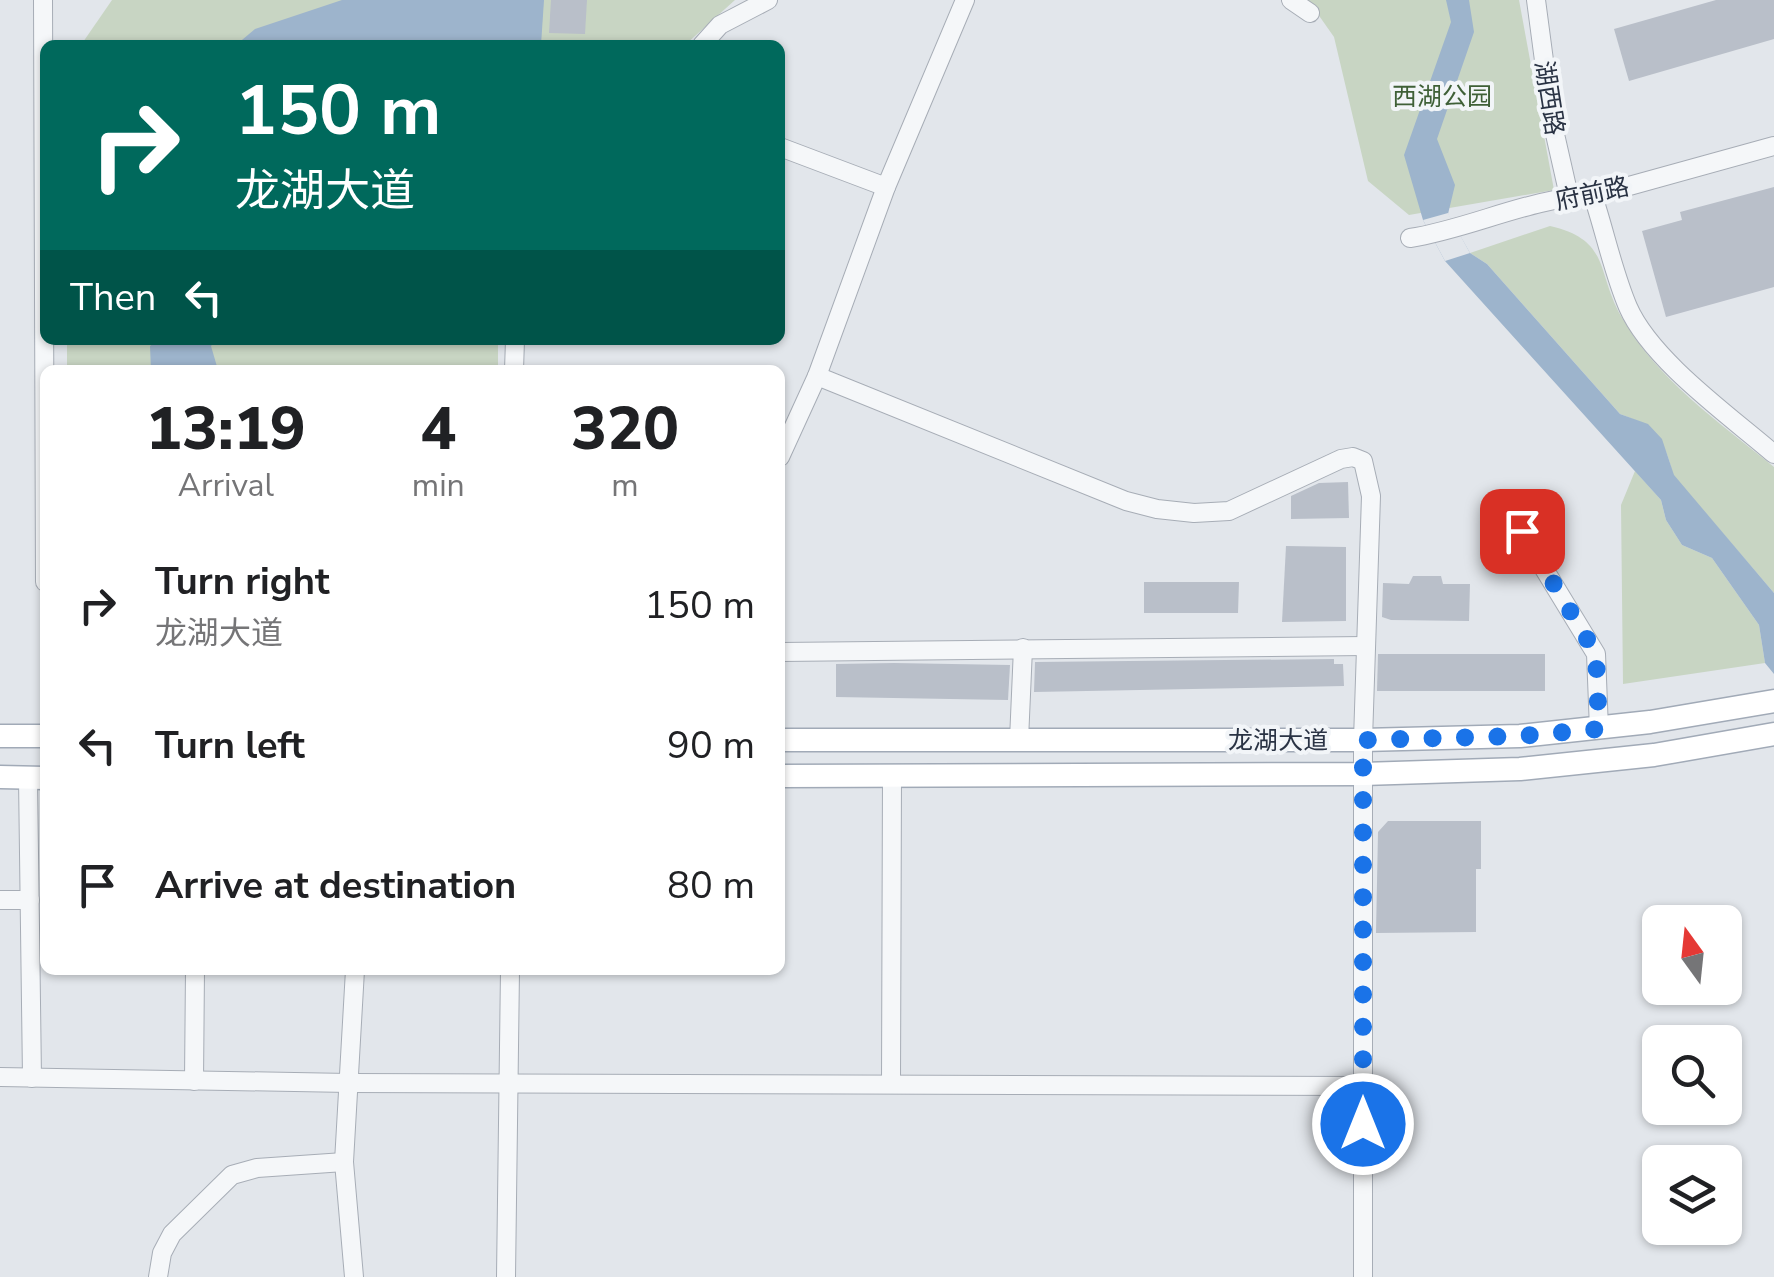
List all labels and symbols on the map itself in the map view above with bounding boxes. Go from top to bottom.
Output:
street label: 湖西路 [1526,58,1572,138]
park label: 西湖公园 [1392,80,1492,114]
street label: 府前路 [1552,170,1632,218]
pin [1480,489,1565,574]
street label: 龙湖大道 [1228,724,1328,758]
north arrow [1642,905,1742,1005]
position arrow [1311,1072,1415,1176]

